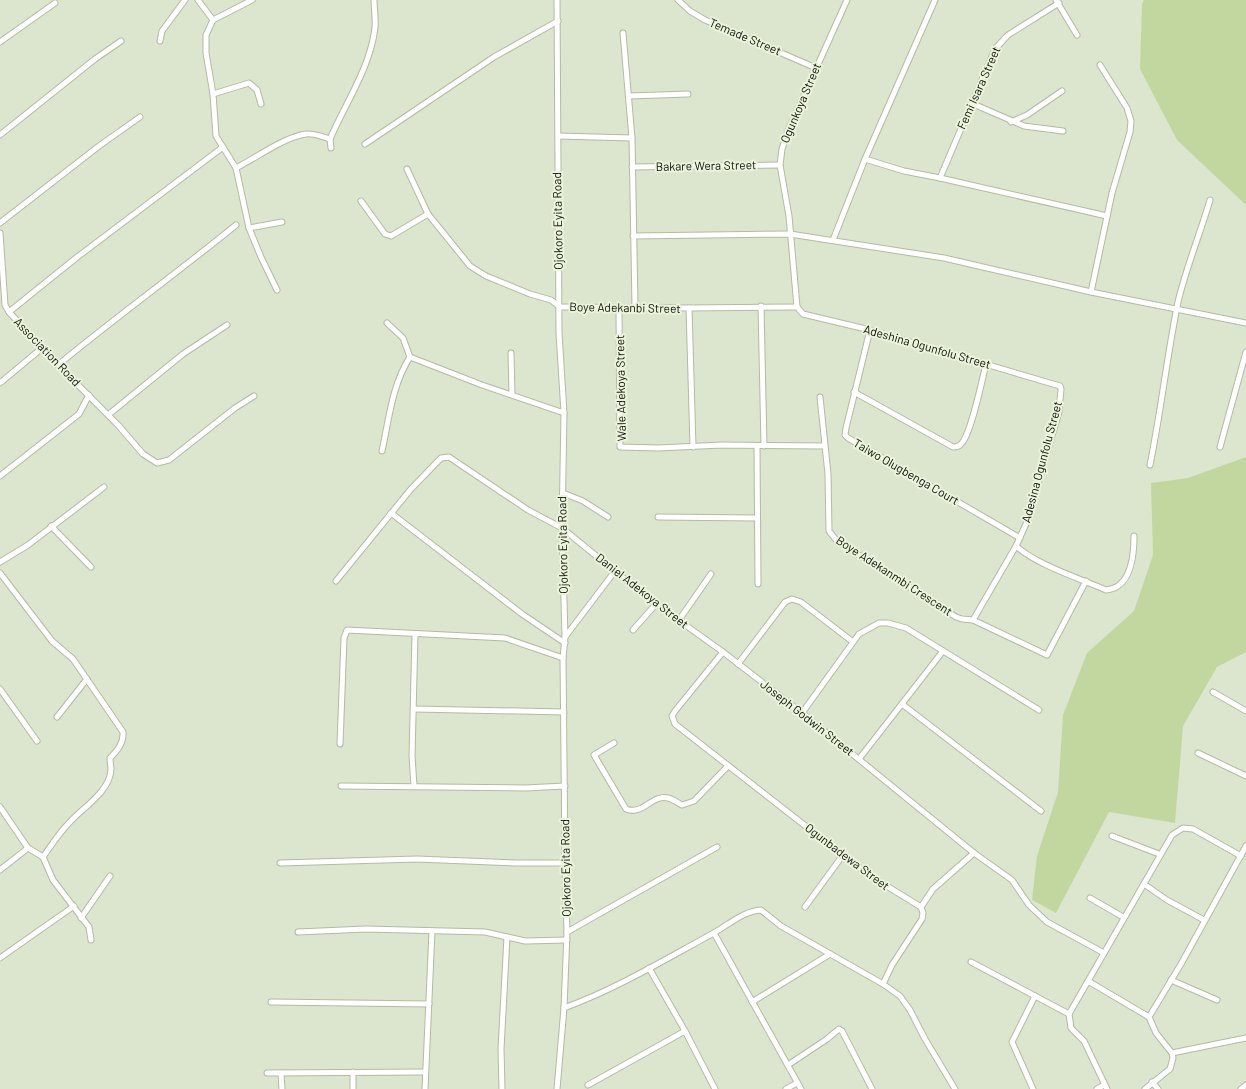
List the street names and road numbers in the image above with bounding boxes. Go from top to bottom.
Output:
street label: Temade Street [707,15,783,57]
street label: Femi Isara Street [954,44,1003,131]
street label: Ogunkoya Street [777,61,823,145]
street label: Bakare Wera Street [656,157,756,173]
street label: Ojokoro Eyita Road [549,172,565,270]
street label: Boye Adekanbi Street [569,299,681,315]
street label: Association Road [11,314,84,389]
street label: Adeshina Ogunfolu Street [862,321,992,371]
street label: Wale Adekoya Street [612,335,628,441]
street label: Adesina Ogunfolu Street [1018,400,1064,524]
street label: Taiwo Olugbenga Court [851,435,962,507]
street label: Ojokoro Eyita Road [554,496,570,594]
street label: Boye Adekanmbi Crescent [834,532,955,618]
street label: Daniel Adekoya Street [594,550,692,631]
street label: Joseph Godwin Street [758,676,857,758]
street label: Ojokoro Eyita Road [557,819,573,917]
street label: Ogunbadewa Street [803,820,893,892]

